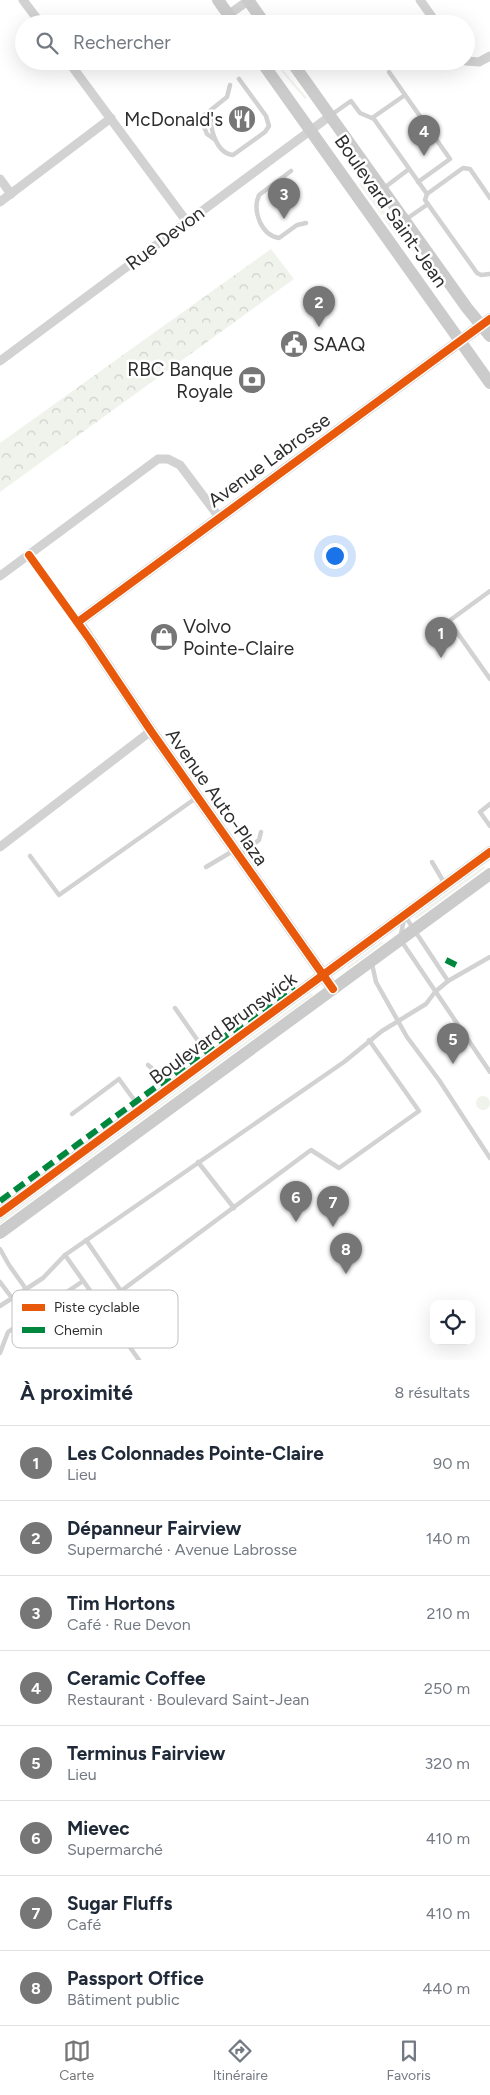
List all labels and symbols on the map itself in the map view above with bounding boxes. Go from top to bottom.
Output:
restaurant icon: McDonald's [227,104,257,134]
place label: McDonald's [124,108,223,131]
pin: 4 [408,115,440,156]
street label: Boulevard Saint-Jean [330,130,452,292]
pin: 3 [268,178,300,219]
street label: Rue Devon [121,201,209,275]
pin: 2 [303,286,335,327]
public building icon: SAAQ [279,329,309,359]
place label: SAAQ [313,333,365,356]
place label: RBC Banque Royale [127,358,233,403]
bank icon: RBC Banque Royale [237,365,267,395]
street label: Avenue Labrosse [204,408,334,512]
your location [322,543,348,569]
place label: Volvo Pointe-Claire [183,615,294,660]
pin: 1 [425,617,457,658]
shop icon: Volvo Pointe-Claire [149,622,179,652]
street label: Avenue Auto-Plaza [161,724,273,870]
street label: Boulevard Brunswick [145,967,302,1089]
pin: 5 [437,1023,469,1064]
pin: 6 [280,1181,312,1222]
pin: 7 [317,1186,349,1227]
pin: 8 [330,1233,362,1274]
legend [12,1290,178,1348]
text: Piste cyclable [54,1299,140,1316]
text: Chemin [54,1322,103,1339]

